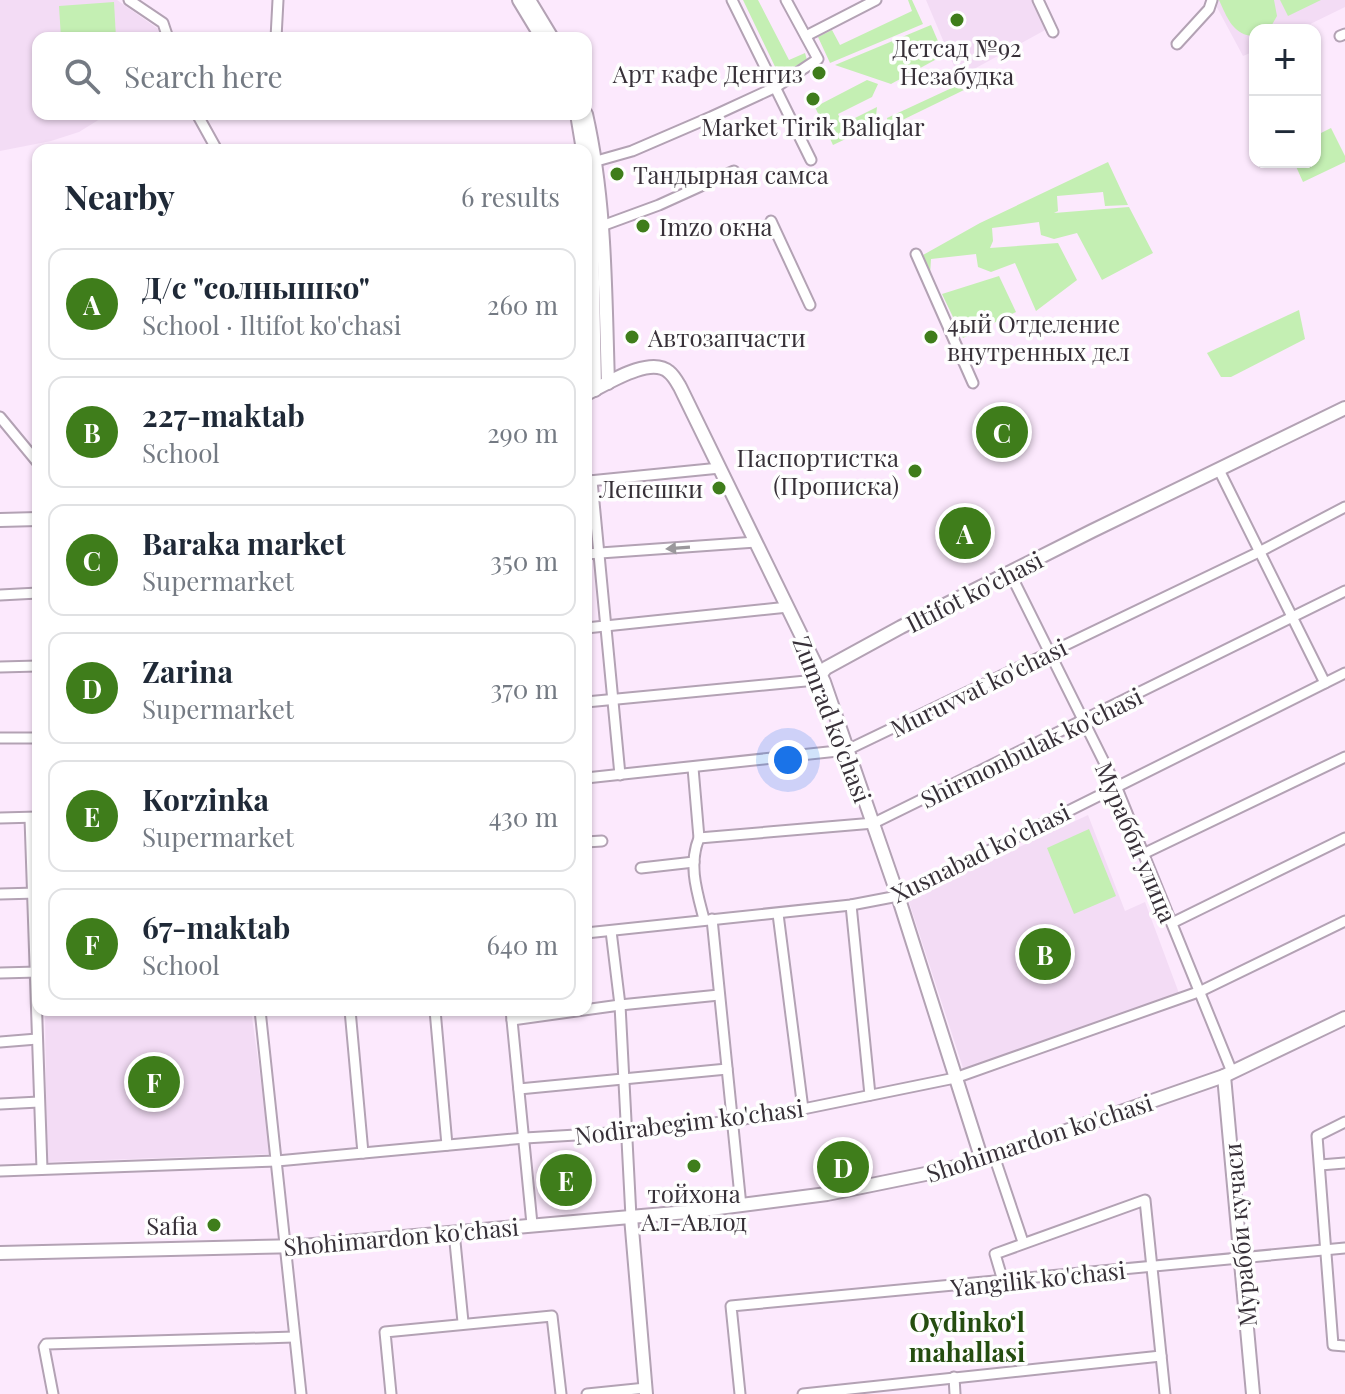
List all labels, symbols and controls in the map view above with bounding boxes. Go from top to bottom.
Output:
marker: Детсад №92 Незабудка [948,11,966,29]
map controls [1249,24,1321,168]
button: + [1249,24,1321,96]
place label: Детсад №92 Незабудка [892,31,1022,91]
search box [32,32,592,120]
icon: search [60,54,104,98]
text: Search here [124,56,283,96]
place label: Арт кафе Денгиз [612,57,803,89]
marker: Арт кафе Денгиз [810,64,828,82]
marker: Market Tirik Baliqlar [804,90,822,108]
button: − [1249,96,1321,168]
place label: Market Tirik Baliqlar [701,110,925,142]
place label: Тандырная самса [633,158,829,190]
marker: Тандырная самса [608,165,626,183]
text: Nearby [64,173,175,219]
text: 6 results [461,179,560,214]
place label: Imzo окна [659,210,773,242]
marker: Imzo окна [634,217,652,235]
text: Д/с "солнышко" [142,267,370,307]
text: A [83,287,101,322]
text: 260 m [487,287,558,322]
text: School · Iltifot ko'chasi [142,307,401,342]
place label: 4ый Отделение внутренных дел [947,307,1130,367]
place label: Автозапчасти [647,321,806,353]
marker: Автозапчасти [623,328,641,346]
marker: 4ый Отделение внутренных дел [922,328,940,346]
text: 227-maktab [142,395,305,435]
pin: C [976,402,1028,462]
text: B [83,415,101,450]
text: 290 m [487,415,558,450]
text: School [142,435,220,470]
place label: Паспортистка (Прописка) [737,441,899,501]
marker: Паспортистка (Прописка) [906,462,924,480]
place label: Лепешки [598,472,703,504]
marker: Лепешки [710,479,728,497]
pin: A [939,503,991,563]
text: Baraka market [142,523,346,563]
one-way arrow [665,541,690,554]
text: C [83,543,101,578]
text: 350 m [490,543,558,578]
street label: Iltifot ko'chasi [900,543,1048,639]
text: Supermarket [142,563,294,598]
street label: Muruvvat ko'chasi [884,630,1072,744]
street label: Zumrad ko'chasi [787,631,879,807]
text: Zarina [142,651,233,691]
text: D [82,671,102,706]
text: 370 m [491,671,558,706]
street label: Shirmonbulak ko'chasi [915,679,1147,815]
text: Supermarket [142,691,294,726]
your location [768,740,808,780]
street label: Мурабби улица [1089,757,1185,927]
text: Korzinka [142,779,269,819]
street label: Xusnabad ko'chasi [885,795,1075,909]
text: E [84,799,100,834]
text: 430 m [489,799,558,834]
text: Supermarket [142,819,294,854]
text: 67-maktab [142,907,290,947]
pin: B [1019,924,1071,984]
text: F [84,927,100,962]
text: 640 m [487,927,558,962]
text: School [142,947,220,982]
pin: F [128,1052,180,1112]
street label: Shohimardon ko'chasi [922,1085,1156,1189]
street label: Nodirabegim ko'chasi [573,1091,805,1151]
pin: D [817,1137,869,1197]
street label: Мурабби кучаси [1215,1142,1263,1328]
pin: E [540,1150,592,1210]
marker: тойхона Ал-Авлод [685,1157,703,1175]
place label: тойхона Ал-Авлод [640,1177,747,1237]
place label: Safia [146,1209,198,1241]
street label: Shohimardon ko'chasi [282,1210,520,1262]
marker: Safia [205,1216,223,1234]
street label: Yangilik ko'chasi [948,1253,1127,1303]
district label: Oydinkoʻl mahallasi [909,1304,1025,1369]

